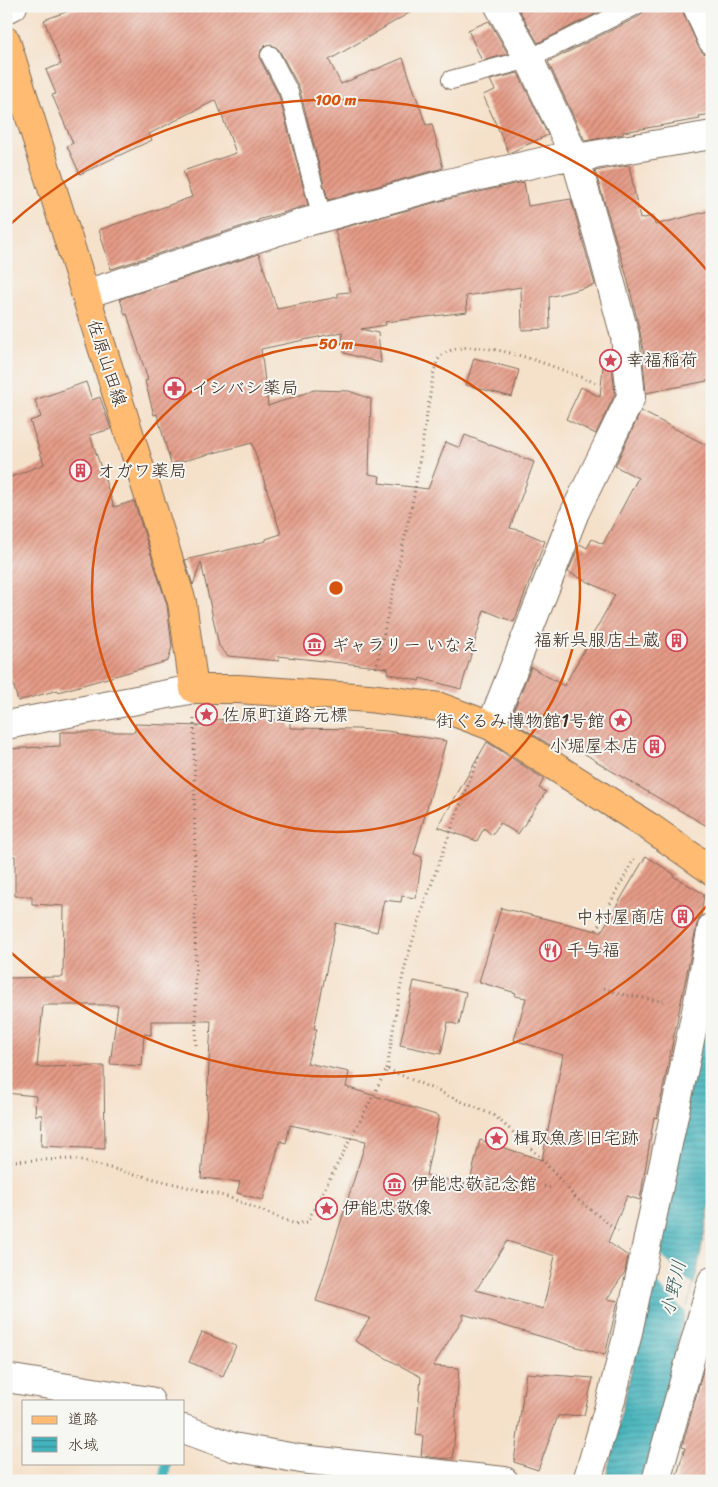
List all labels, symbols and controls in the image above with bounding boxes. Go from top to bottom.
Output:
text: 100 m [316,87,357,113]
street label: 佐原山田線 [78,315,136,411]
text: 50 m [319,331,354,357]
place label: 幸福稲荷 [626,344,698,376]
place icon: 幸福稲荷 [598,348,622,372]
place label: イシバシ薬局 [191,372,299,404]
pharmacy icon: イシバシ薬局 [163,376,187,400]
place label: オガワ薬局 [97,455,187,487]
building icon: オガワ薬局 [69,459,93,483]
centre of rings [327,579,345,597]
place label: 福新呉服店土蔵 [534,624,660,656]
building icon: 福新呉服店土蔵 [664,628,688,652]
place label: ギャラリー いなえ [331,629,480,661]
museum icon: ギャラリー いなえ [303,633,327,657]
place label: 佐原町道路元標 [222,699,348,731]
place icon: 佐原町道路元標 [194,703,218,727]
place label: 街ぐるみ博物館1号館 [436,705,605,737]
place icon: 街ぐるみ博物館1号館 [609,709,633,733]
place label: 小堀屋本店 [549,730,639,762]
building icon: 小堀屋本店 [643,734,667,758]
place label: 中村屋商店 [576,901,666,933]
building icon: 中村屋商店 [670,905,694,929]
place label: 千与福 [566,934,620,966]
restaurant icon: 千与福 [538,938,562,962]
place label: 楫取魚彦旧宅跡 [513,1122,639,1154]
place icon: 楫取魚彦旧宅跡 [485,1126,509,1150]
place label: 伊能忠敬記念館 [411,1168,537,1200]
museum icon: 伊能忠敬記念館 [383,1172,407,1196]
place label: 伊能忠敬像 [342,1192,432,1224]
place icon: 伊能忠敬像 [314,1196,338,1220]
water label: 小野川 [651,1257,695,1319]
legend [22,1400,185,1464]
text: 道路 [68,1406,98,1432]
text: 水域 [68,1432,98,1458]

